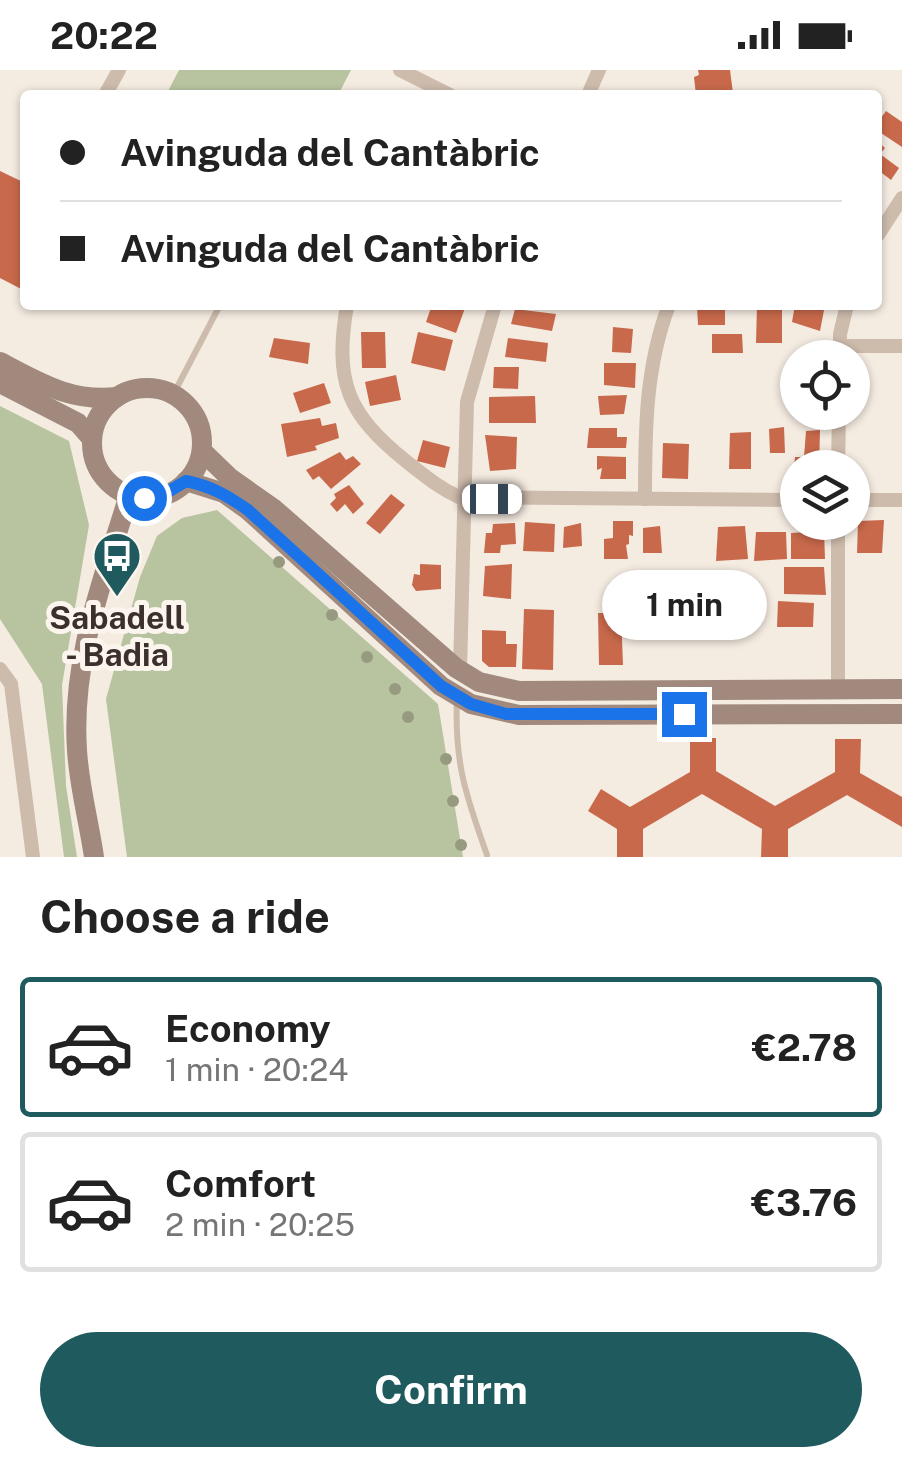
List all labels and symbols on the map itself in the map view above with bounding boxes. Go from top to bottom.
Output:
route start [122,476,167,521]
car [462,484,522,514]
bus stop icon: Sabadell - Badia [91,530,143,598]
callout: 1 min [602,569,766,639]
place label: Sabadell - Badia [49,599,185,673]
route end [662,692,707,737]

